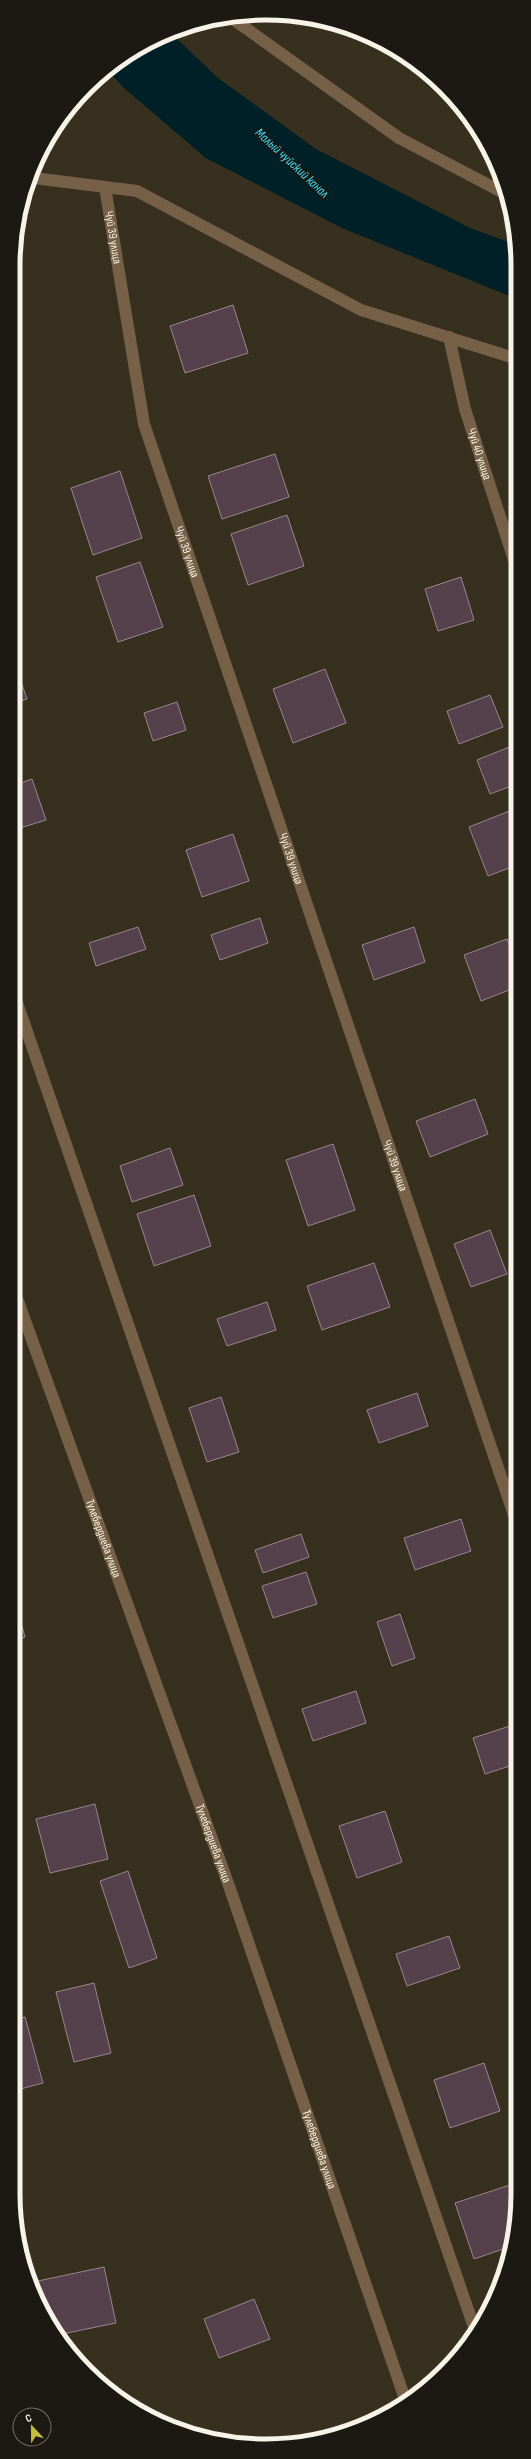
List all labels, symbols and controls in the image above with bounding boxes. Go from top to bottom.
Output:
water label: Малый чуйский канал [252,125,333,202]
street label: Чуй 39 улица [102,210,125,265]
street label: Чуй 40 улица [464,426,495,482]
street label: Чуй 39 улица [172,524,203,580]
street label: Чуй 39 улица [276,831,307,886]
street label: Чуй 39 улица [380,1138,411,1193]
street label: Тулебердиева улица [83,1497,125,1580]
street label: Тулебердиева улица [192,1802,235,1885]
street label: Тулебердиева улица [299,2108,340,2191]
north arrow [12,2407,52,2447]
text: С [23,2411,34,2425]

